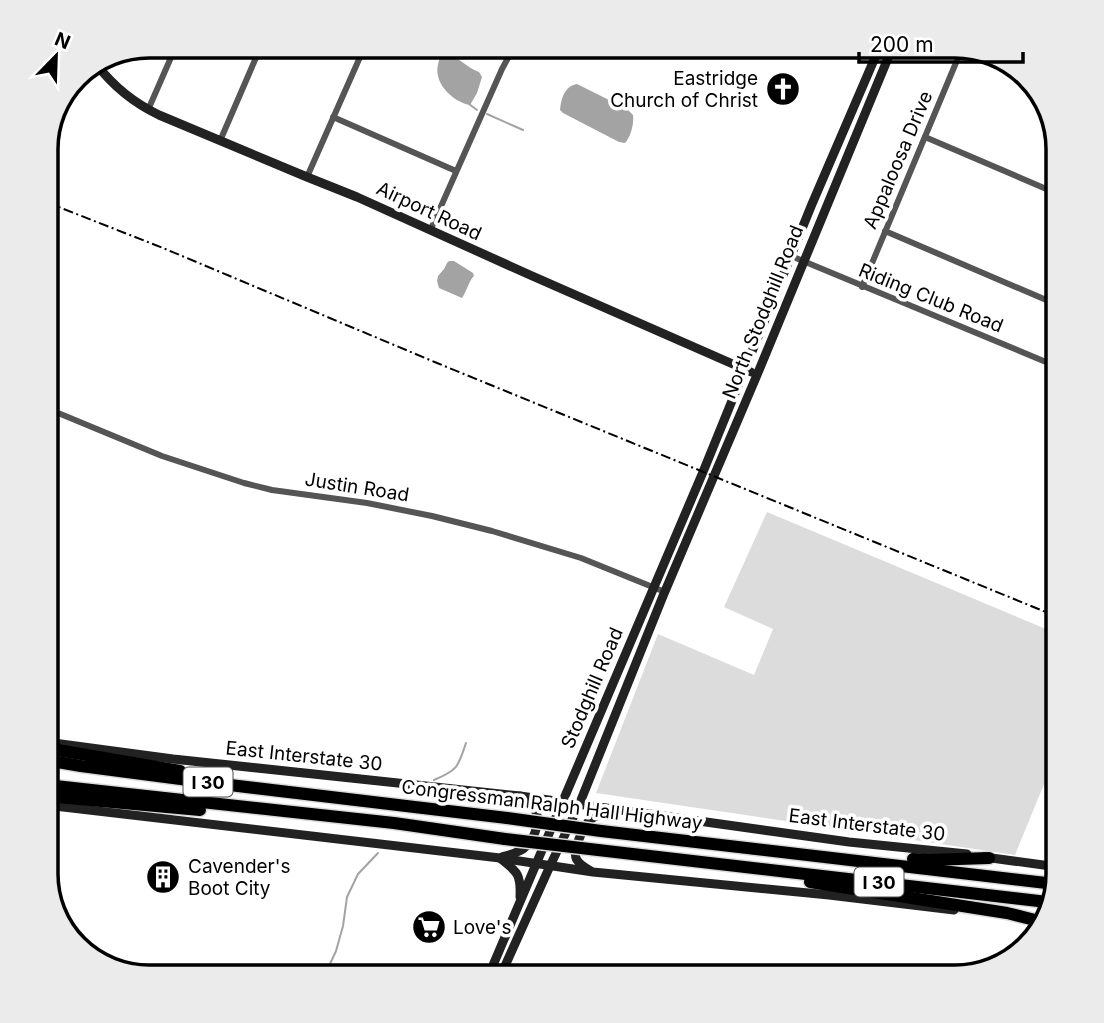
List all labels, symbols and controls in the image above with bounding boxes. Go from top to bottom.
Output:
north arrow [21,21,91,91]
scale bar [859,21,1024,65]
text: N [51,27,74,54]
text: 200 m [870,32,934,57]
place label: Eastridge Church of Christ [610,67,758,112]
church icon: Eastridge Church of Christ [764,70,802,108]
street label: Appaloosa Drive [859,87,937,233]
street label: Airport Road [373,177,485,245]
street label: North Stodghill Road [718,222,808,402]
street label: Riding Club Road [855,259,1007,337]
street label: Justin Road [303,467,411,507]
street label: Stodghill Road [556,624,628,752]
street label: East Interstate 30 [225,736,383,776]
road number: I 30 [184,768,232,796]
street label: Congressman Ralph Hall Highway [400,775,704,835]
street label: East Interstate 30 [787,804,947,846]
place label: Cavender's Boot City [188,855,290,900]
building icon: Cavender's Boot City [144,858,182,896]
road number: I 30 [854,868,903,897]
supermarket icon: Love's [410,908,448,946]
place label: Love's [453,916,512,939]

